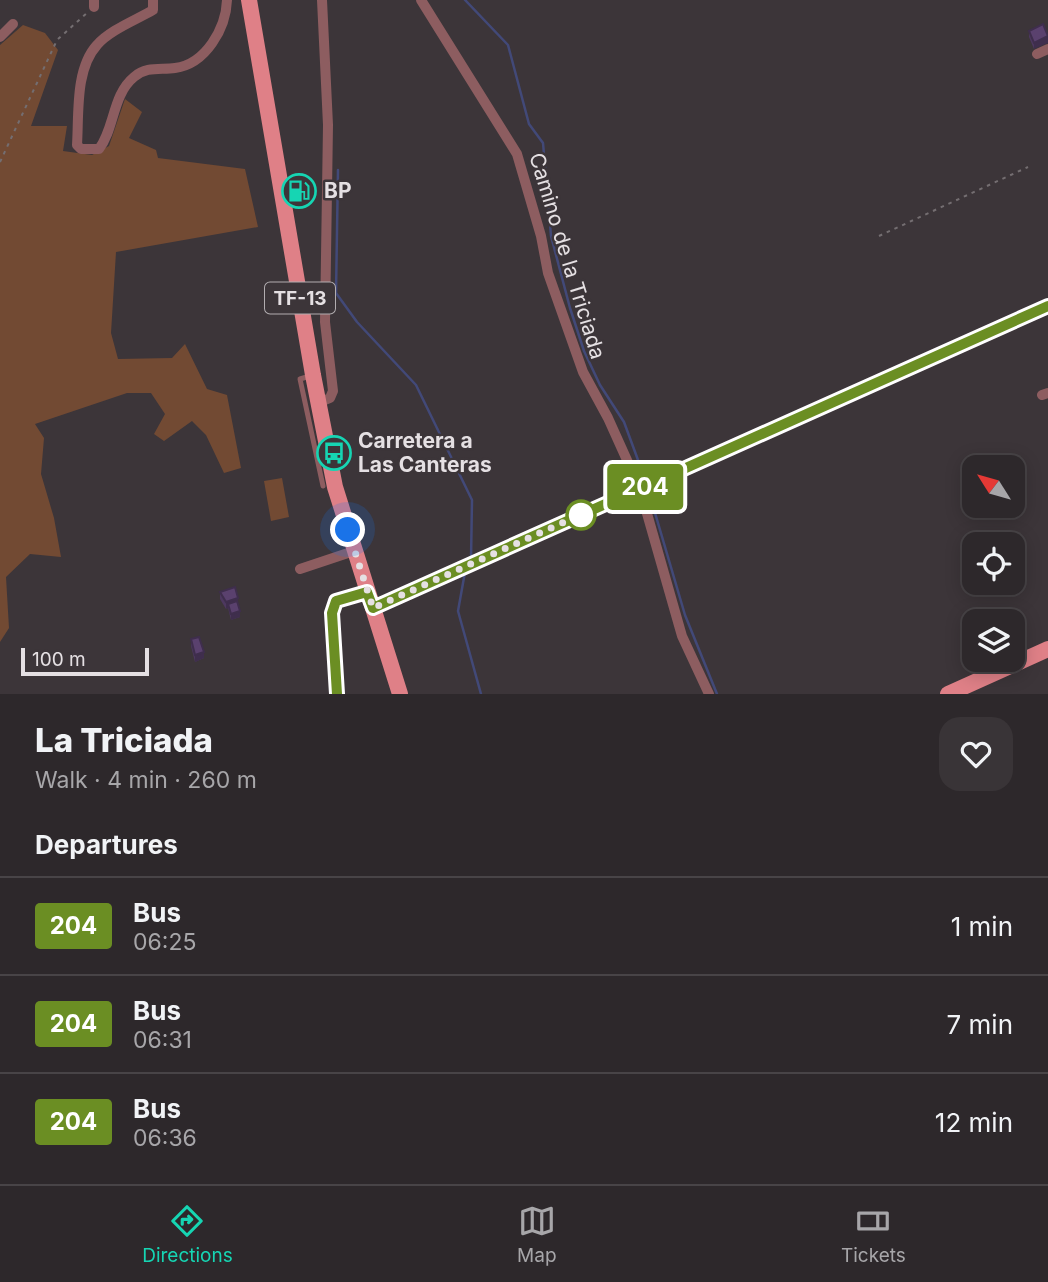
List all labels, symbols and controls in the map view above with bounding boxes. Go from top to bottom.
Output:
street label: Camino de la Triciada [524,150,611,362]
fuel station icon: BP [280,172,318,210]
place label: BP [324,178,352,203]
road number: TF-13 [265,282,335,314]
place label: Carretera a Las Canteras [358,428,492,477]
bus stop icon: Carretera a Las Canteras [315,434,353,472]
north arrow [962,455,1026,518]
map controls [962,455,1025,672]
line badge: 204 [605,464,685,510]
text: 204 [621,472,669,501]
unlabelled marker [566,500,596,530]
your location [330,512,365,547]
button: locate [962,532,1025,595]
button: layers [962,609,1025,672]
scale bar [21,645,149,677]
text: 100 m [32,648,86,671]
button: heart [939,717,1013,791]
text: La Triciada [35,720,213,760]
text: Walk · 4 min · 260 m [35,766,257,794]
text: Departures [35,829,178,860]
text: Bus [133,897,181,928]
text: 204 [50,911,97,940]
text: 1 min [951,911,1013,942]
text: 06:25 [133,928,196,956]
text: Bus [133,995,181,1026]
text: 204 [50,1009,97,1038]
text: 7 min [947,1009,1013,1040]
text: 06:31 [133,1026,192,1054]
text: Bus [133,1093,181,1124]
text: 204 [50,1107,97,1136]
text: 12 min [935,1107,1013,1138]
text: 06:36 [133,1124,197,1152]
tab: Directions [142,1202,233,1267]
tab: Map [517,1202,557,1267]
tab: Tickets [841,1202,906,1267]

